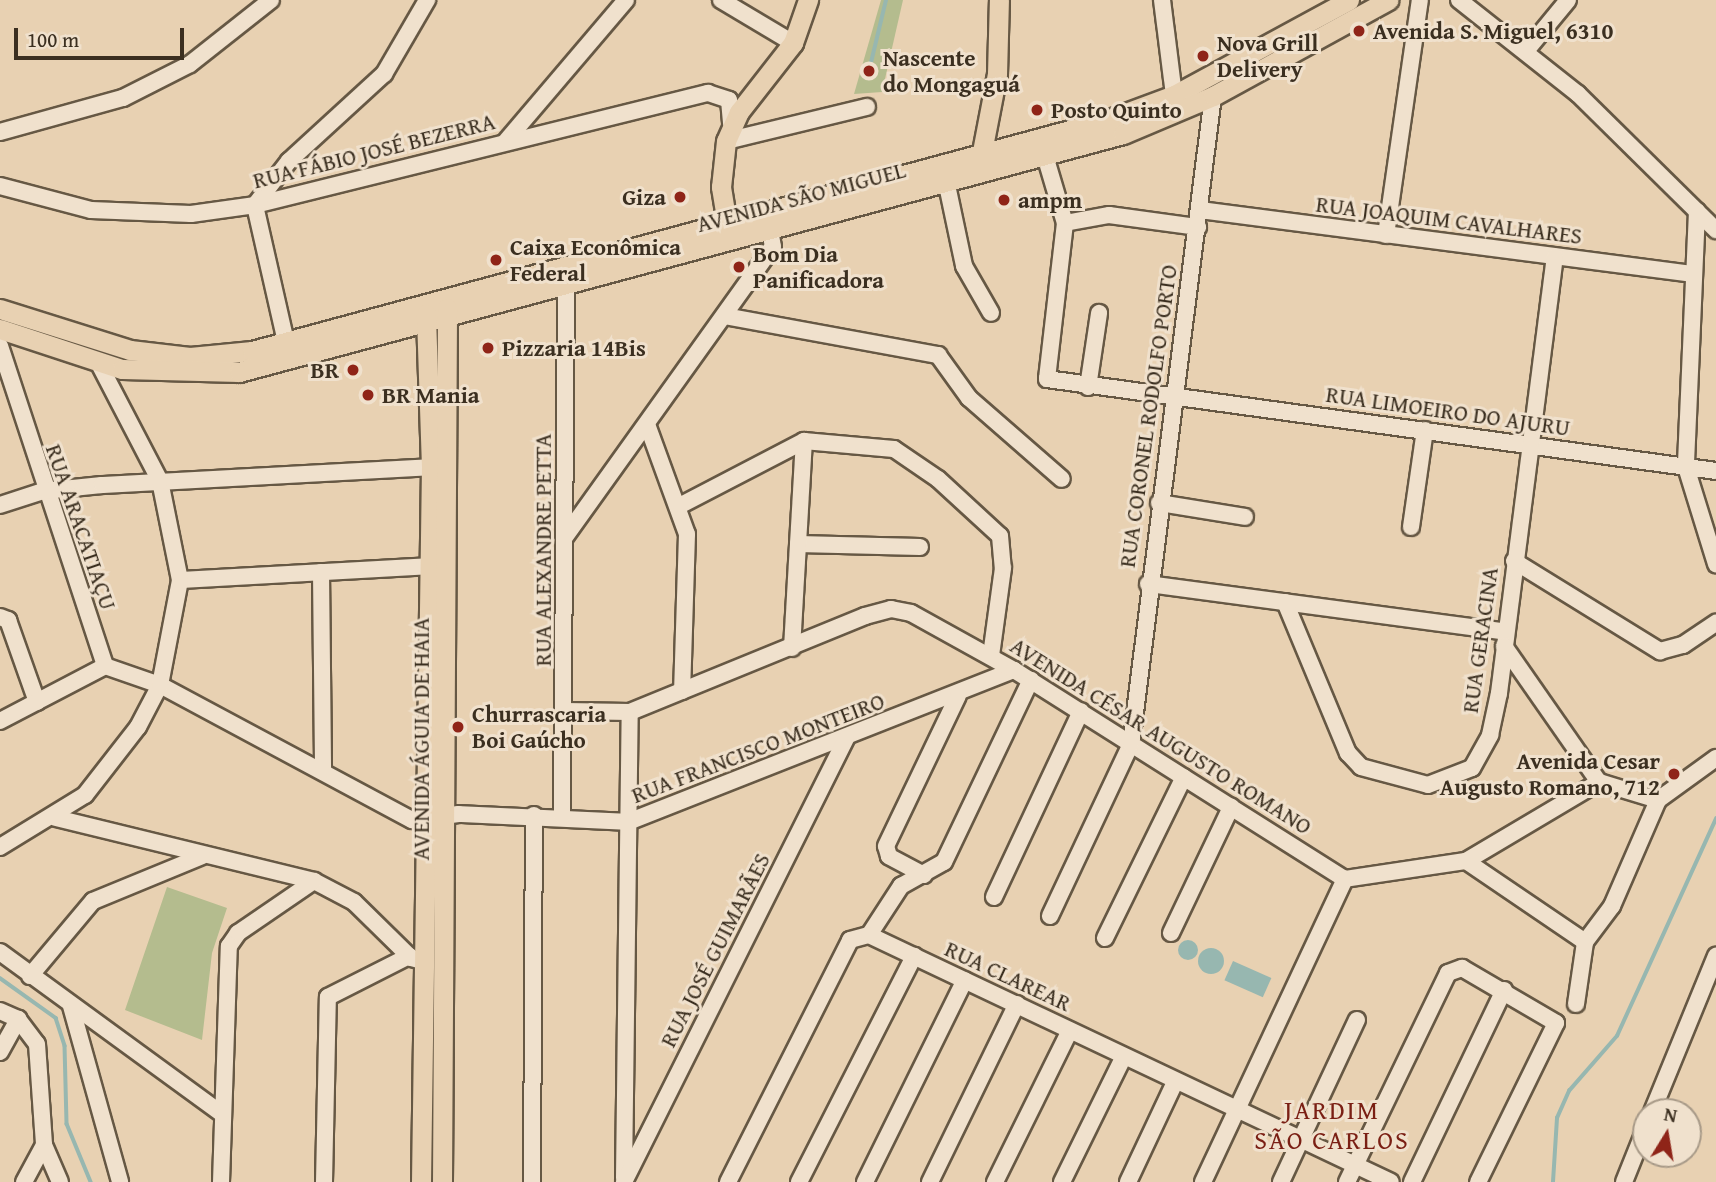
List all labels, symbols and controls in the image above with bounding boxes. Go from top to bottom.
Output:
scale bar [18,14,187,58]
place label: Avenida S. Miguel, 6310 [1373,17,1613,45]
marker: Avenida S. Miguel, 6310 [1351,23,1367,39]
text: 100 m [27,24,79,55]
place label: Nova Grill Delivery [1217,29,1318,83]
place label: Nascente do Mongaguá [883,44,1020,98]
marker: Nova Grill Delivery [1195,48,1211,64]
marker: Nascente do Mongaguá [861,63,877,79]
place label: Posto Quinto [1051,96,1182,124]
marker: Posto Quinto [1029,102,1045,118]
street label: RUA FÁBIO JOSÉ BEZERRA [250,108,498,194]
street label: AVENIDA SÃO MIGUEL [694,156,908,238]
place label: Giza [622,183,666,211]
place label: ampm [1018,186,1082,214]
marker: Giza [672,189,688,205]
street label: RUA JOAQUIM CAVALHARES [1314,190,1584,250]
marker: ampm [996,192,1012,208]
place label: Caixa Econômica Federal [510,233,681,287]
place label: Bom Dia Panificadora [753,240,884,294]
marker: Caixa Econômica Federal [488,252,504,268]
marker: Bom Dia Panificadora [731,259,747,275]
street label: RUA CORONEL RODOLFO PORTO [1113,263,1183,569]
place label: Pizzaria 14Bis [502,334,646,362]
marker: Pizzaria 14Bis [480,340,496,356]
place label: BR [311,356,339,384]
marker: BR [345,362,361,378]
street label: RUA LIMOEIRO DO AJURU [1324,380,1572,442]
place label: BR Mania [382,381,480,409]
marker: BR Mania [360,387,376,403]
street label: RUA ALEXANDRE PETTA [529,434,557,666]
street label: RUA ARACATIAÇU [40,441,122,613]
street label: RUA GERACINA [1456,565,1504,715]
street label: AVENIDA ÁGUIA DE HAIA [407,618,435,860]
street label: AVENIDA CÉSAR AUGUSTO ROMANO [1005,632,1317,840]
street label: RUA FRANCISCO MONTEIRO [628,687,888,809]
place label: Churrascaria Boi Gaúcho [472,700,606,754]
marker: Churrascaria Boi Gaúcho [450,719,466,735]
place label: Avenida Cesar Augusto Romano, 712 [1440,747,1660,801]
marker: Avenida Cesar Augusto Romano, 712 [1666,766,1682,782]
street label: RUA JOSÉ GUIMARÃES [654,848,776,1052]
street label: RUA CLAREAR [941,935,1075,1017]
district label: JARDIM SÃO CARLOS [1256,1094,1408,1156]
north arrow [1632,1098,1702,1168]
text: N [1662,1099,1680,1129]

